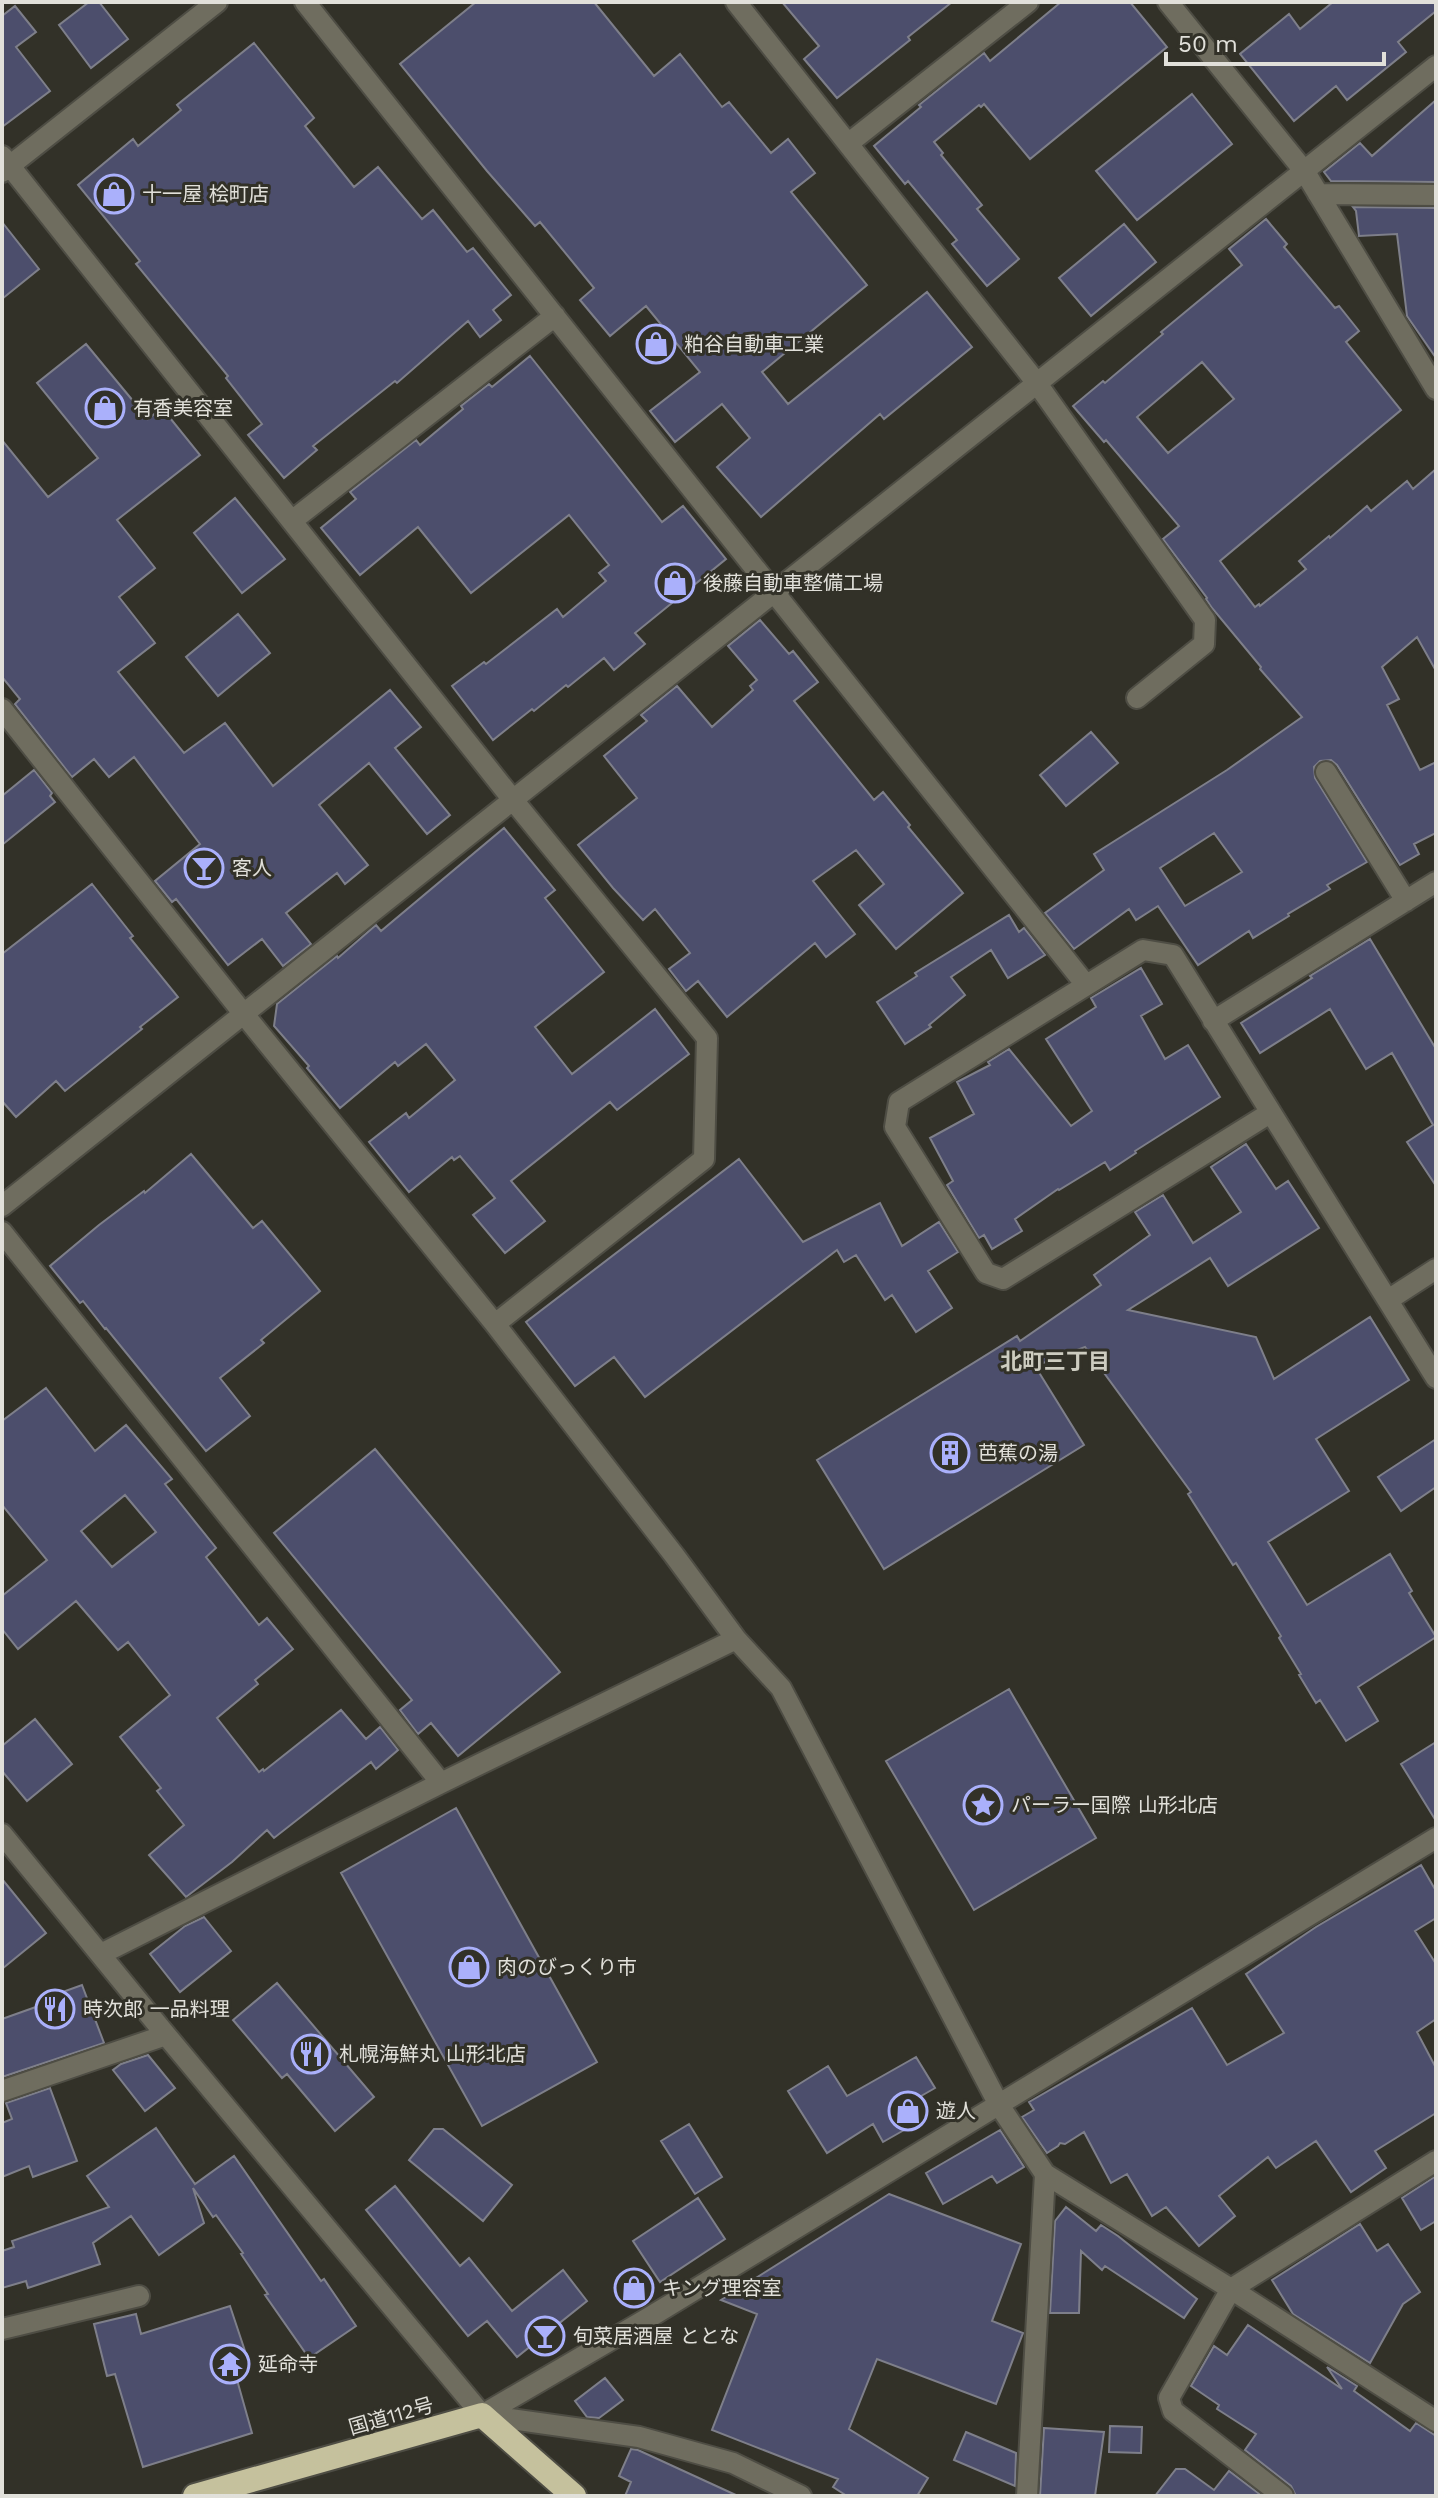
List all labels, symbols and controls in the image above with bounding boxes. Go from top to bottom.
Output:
scale bar [1166,16,1384,66]
text: 50 m [1178,30,1238,58]
shop icon: 十一屋 桧町店 [93,173,135,215]
place label: 十一屋 桧町店 [142,182,269,206]
shop icon: 粕谷自動車工業 [635,323,677,365]
place label: 粕谷自動車工業 [684,332,824,356]
shop icon: 有香美容室 [84,387,126,429]
place label: 有香美容室 [133,396,233,420]
shop icon: 後藤自動車整備工場 [654,562,696,604]
place label: 後藤自動車整備工場 [703,571,883,595]
bar icon: 客人 [183,847,225,889]
place label: 客人 [232,856,272,880]
district label: 北町三丁目 [1000,1349,1110,1374]
building icon: 芭蕉の湯 [929,1432,971,1474]
place label: 芭蕉の湯 [978,1441,1058,1465]
place icon: パーラー国際 山形北店 [962,1784,1004,1826]
place label: パーラー国際 山形北店 [1011,1793,1218,1817]
shop icon: 肉のびっくり市 [448,1946,490,1988]
place label: 肉のびっくり市 [497,1955,637,1979]
restaurant icon: 時次郎 一品料理 [34,1988,76,2030]
place label: 時次郎 一品料理 [83,1997,230,2021]
restaurant icon: 札幌海鮮丸 山形北店 [290,2033,332,2075]
place label: 札幌海鮮丸 山形北店 [339,2042,526,2066]
shop icon: 遊人 [887,2090,929,2132]
place label: 遊人 [936,2099,976,2123]
shop icon: キング理容室 [613,2267,655,2309]
place label: キング理容室 [662,2276,781,2300]
bar icon: 旬菜居酒屋 ととな [524,2315,566,2357]
place label: 旬菜居酒屋 ととな [573,2324,739,2348]
temple icon: 延命寺 [209,2343,251,2385]
place label: 延命寺 [258,2352,318,2376]
street label: 国道112号 [346,2392,436,2440]

